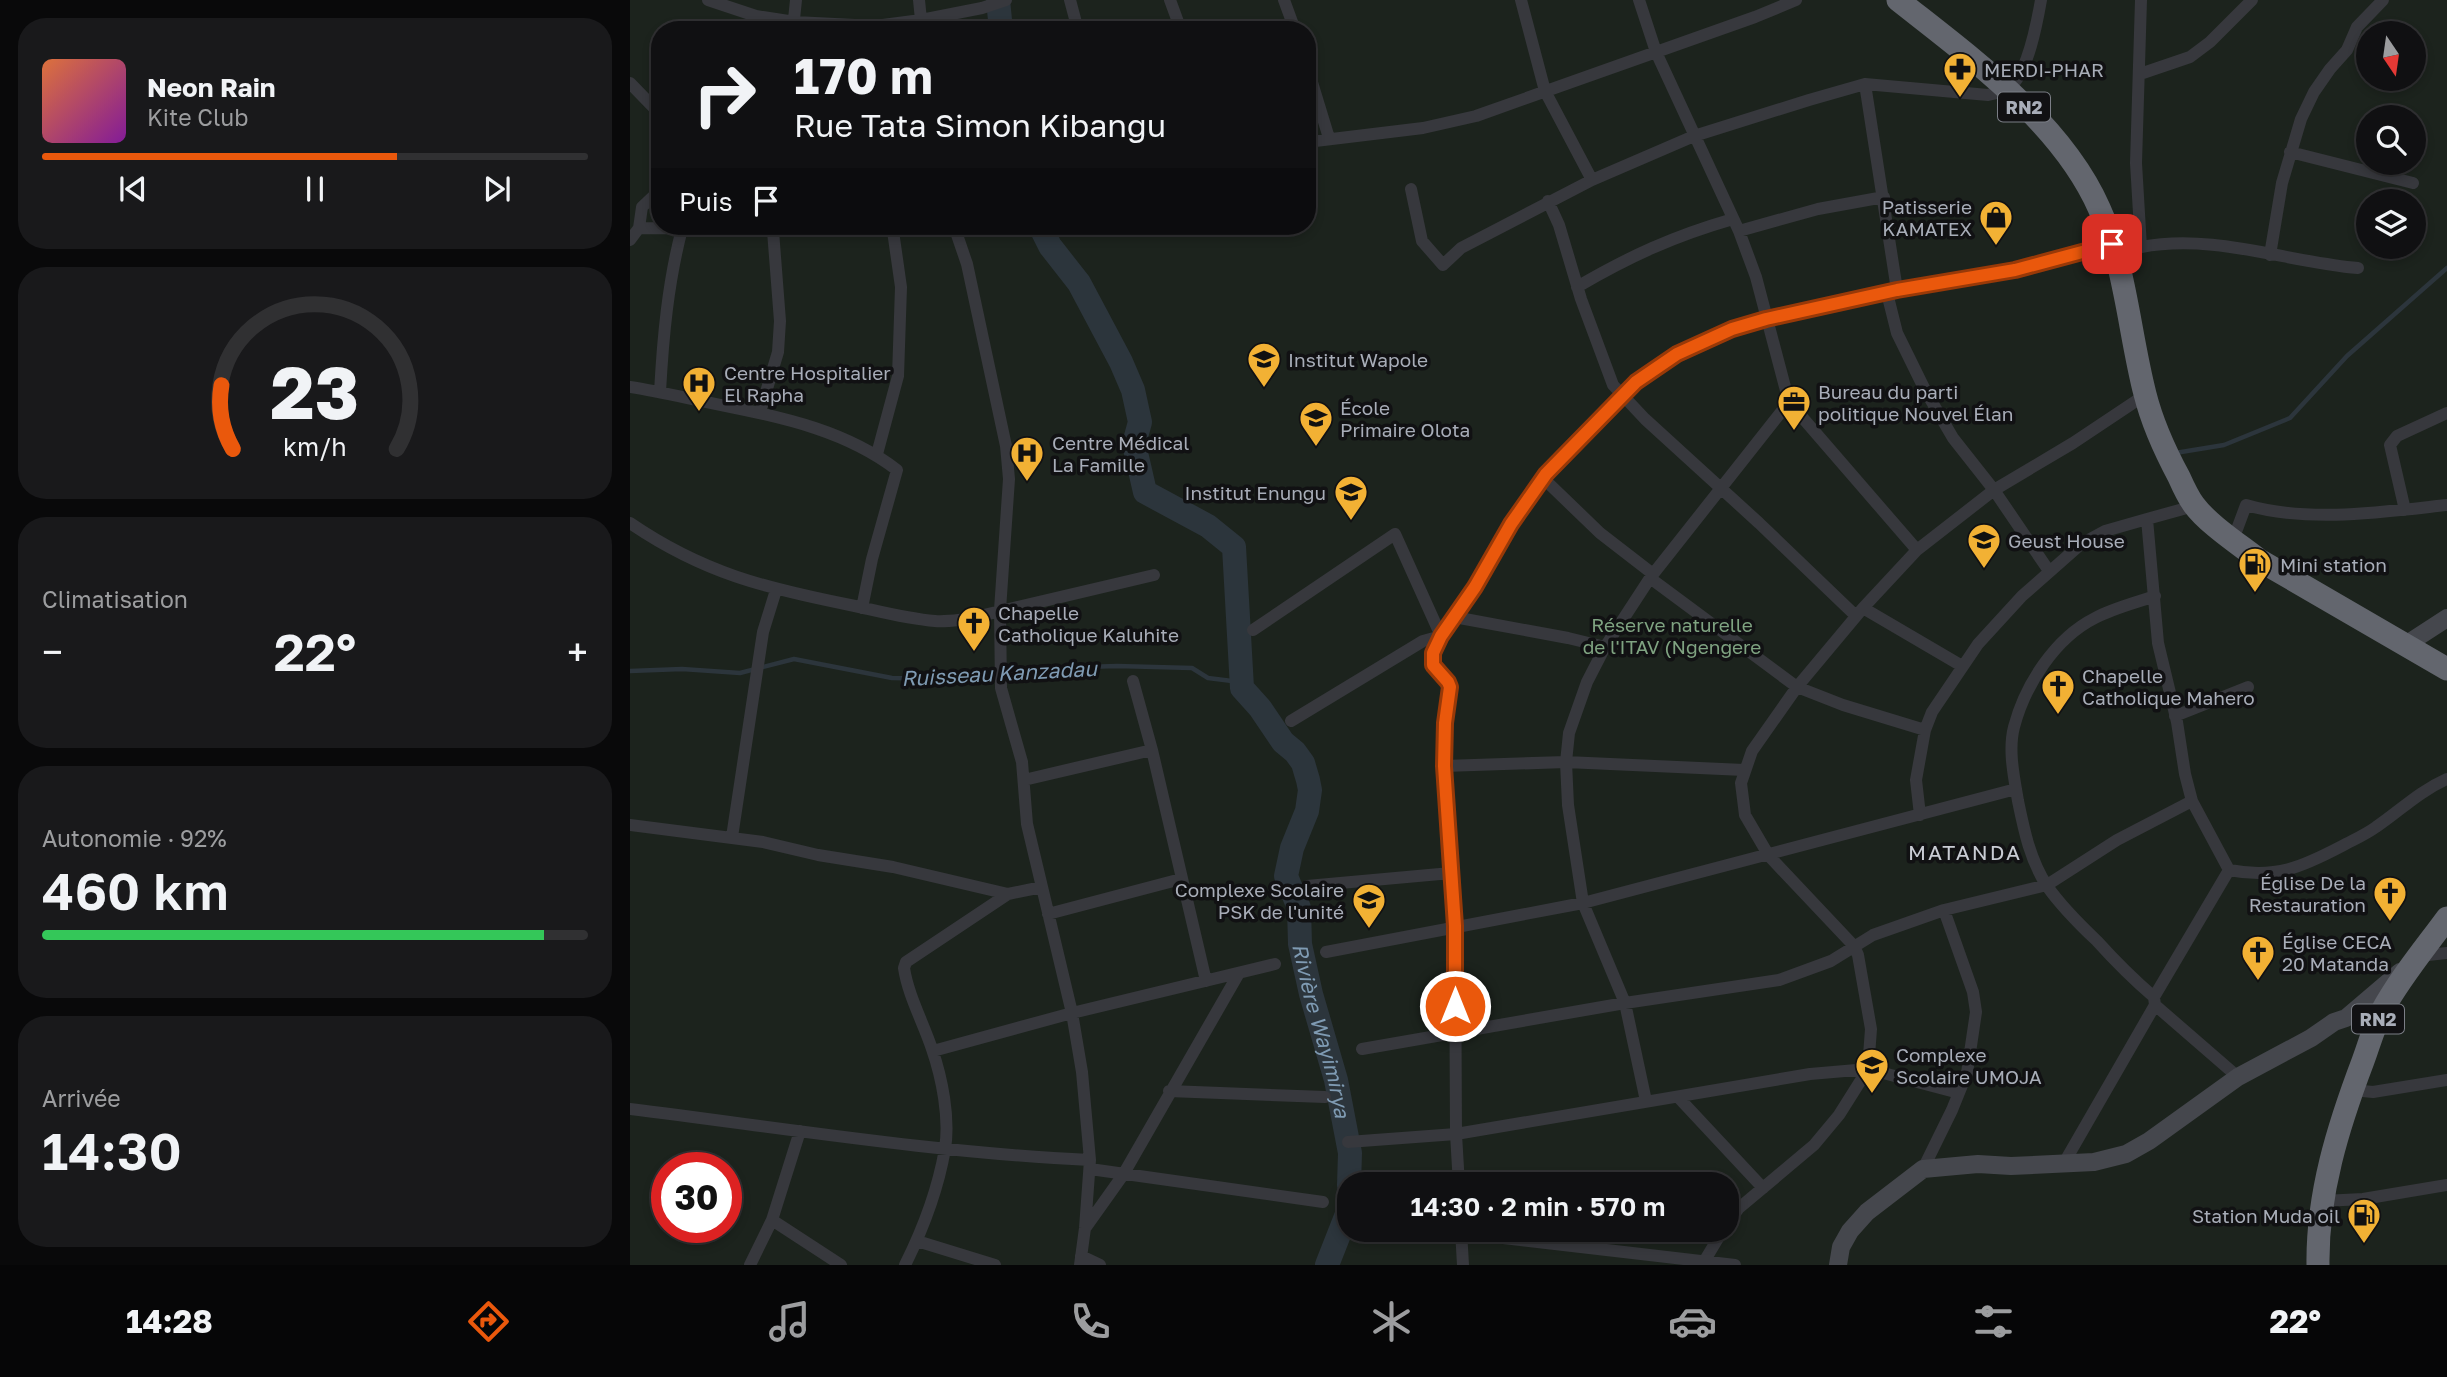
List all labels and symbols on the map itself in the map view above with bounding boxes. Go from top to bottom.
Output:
north arrow [2356,21,2426,91]
pharmacy icon: MERDI-PHAR [1941,50,1979,99]
place label: MERDI-PHAR [1984,58,2104,81]
road number: RN2 [1998,92,2050,122]
place label: Patisserie KAMATEX [1882,195,1972,240]
shop icon: Patisserie KAMATEX [1977,198,2015,247]
pin [2082,214,2142,274]
school or university icon: Institut Wapole [1245,340,1283,389]
place label: Institut Wapole [1288,348,1428,371]
place label: Centre Hospitalier El Rapha [724,361,891,406]
hospital icon: Centre Hospitalier El Rapha [680,364,718,413]
place label: Bureau du parti politique Nouvel Élan [1818,380,2013,425]
office icon: Bureau du parti politique Nouvel Élan [1775,383,1813,432]
place label: École Primaire Olota [1340,396,1470,441]
school or university icon: École Primaire Olota [1297,399,1335,448]
place label: Centre Médical La Famille [1052,431,1189,476]
hospital icon: Centre Médical La Famille [1008,434,1046,483]
school or university icon: Institut Enungu [1332,473,1370,522]
place label: Institut Enungu [1185,481,1326,504]
school or university icon: Geust House [1965,521,2003,570]
place label: Geust House [2008,529,2125,552]
fuel station icon: Mini station [2236,545,2274,594]
place label: Mini station [2280,553,2387,576]
place label: Chapelle Catholique Kaluhite [998,601,1179,646]
church icon: Chapelle Catholique Kaluhite [955,604,993,653]
park label: Réserve naturelle de l'ITAV (Ngengere [1583,613,1761,658]
water label: Ruisseau Kanzadau [901,655,1099,691]
place label: Chapelle Catholique Mahero [2082,664,2255,709]
church icon: Chapelle Catholique Mahero [2039,667,2077,716]
district label: MATANDA [1908,839,2022,865]
place label: Église De la Restauration [2249,871,2366,916]
church icon: Église De la Restauration [2371,874,2409,923]
place label: Complexe Scolaire PSK de l'unité [1175,878,1344,923]
school or university icon: Complexe Scolaire PSK de l'unité [1350,881,1388,930]
place label: Église CECA 20 Matanda [2282,930,2392,975]
church icon: Église CECA 20 Matanda [2239,933,2277,982]
water label: Rivière Wayimirya [1287,941,1356,1121]
position arrow [1418,969,1492,1043]
road number: RN2 [2352,1004,2404,1034]
place label: Complexe Scolaire UMOJA [1896,1043,2042,1088]
school or university icon: Complexe Scolaire UMOJA [1853,1046,1891,1095]
speed limit sign: 30 [651,1152,742,1243]
fuel station icon: Station Muda oil [2345,1196,2383,1245]
place label: Station Muda oil [2192,1204,2340,1227]

